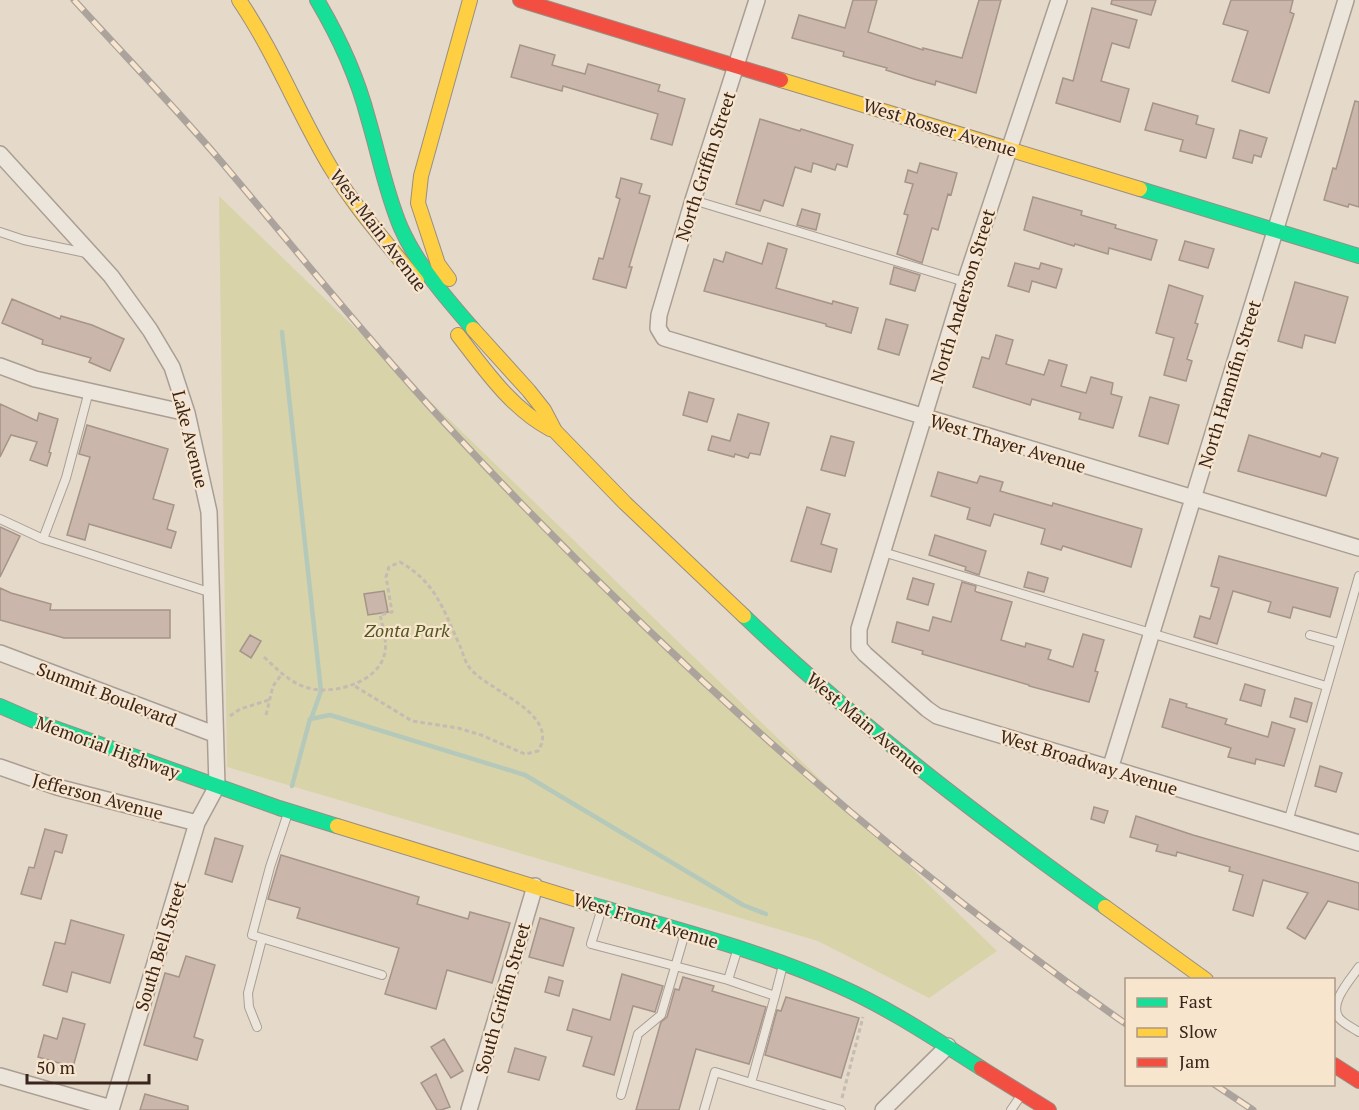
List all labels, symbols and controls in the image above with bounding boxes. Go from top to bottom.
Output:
street label: North Griffin Street [669,88,741,244]
street label: West Rosser Avenue [860,92,1020,162]
street label: West Main Avenue [325,164,433,296]
street label: North Anderson Street [924,206,1000,386]
street label: North Hannifin Street [1192,297,1266,471]
street label: Lake Avenue [167,388,215,490]
street label: West Thayer Avenue [927,408,1089,478]
park label: Zonta Park [364,618,450,642]
street label: Summit Boulevard [34,656,180,732]
street label: West Main Avenue [802,666,930,780]
street label: Memorial Highway [33,710,184,784]
street label: West Broadway Avenue [997,724,1181,800]
street label: Jefferson Avenue [30,767,166,825]
street label: South Bell Street [129,878,191,1014]
street label: West Front Avenue [571,887,721,953]
street label: South Griffin Street [469,919,535,1076]
legend [1125,978,1335,1086]
text: Fast [1179,989,1213,1013]
text: Slow [1179,1019,1218,1043]
scale bar [27,1047,148,1085]
text: Jam [1179,1049,1210,1073]
text: 50 m [36,1055,76,1079]

